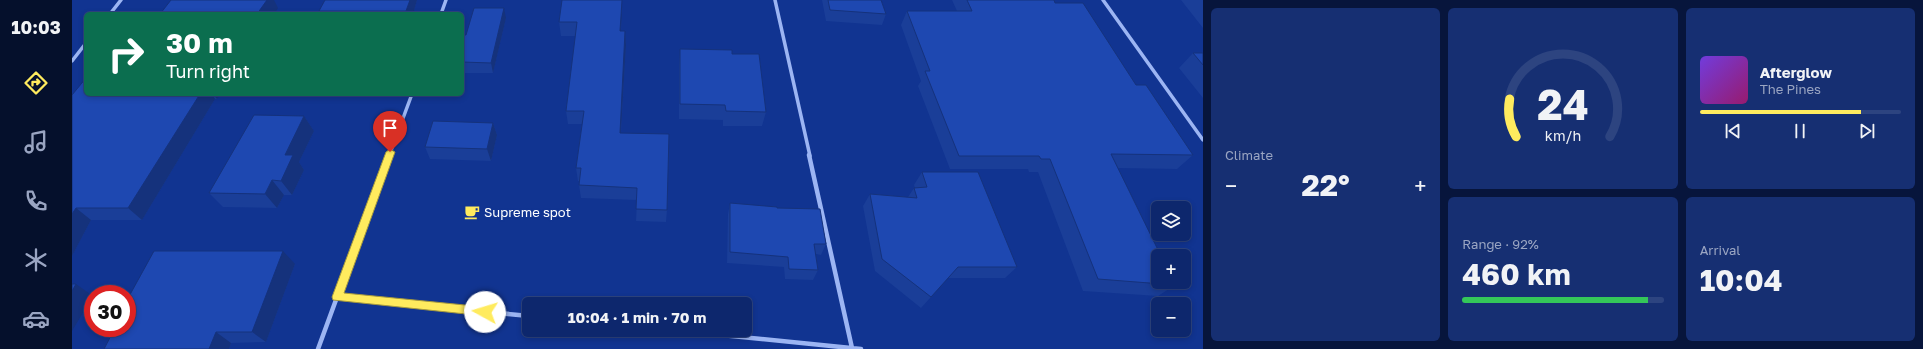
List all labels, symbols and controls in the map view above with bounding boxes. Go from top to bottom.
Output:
text: 10:03 [11,16,61,38]
text: 30 m [166,26,233,59]
icon: right [100,28,152,80]
text: Turn right [166,60,250,82]
text: Afterglow [1760,63,1832,81]
icon: directions [22,69,50,97]
text: 24 [1537,78,1589,128]
text: The Pines [1760,81,1821,97]
pin [373,111,407,152]
icon: arrive [379,117,401,139]
icon: previous [1722,120,1744,142]
icon: pause [1789,120,1811,142]
icon: next [1856,120,1878,142]
text: km/h [1545,126,1581,143]
icon: music [22,128,50,156]
text: Climate [1225,147,1273,163]
text: 22° [1302,167,1350,203]
text: − [1225,172,1237,199]
text: + [1414,172,1426,199]
icon: phone [22,187,50,215]
map controls [1151,201,1191,337]
button: layers [1151,201,1191,241]
cafe icon: Supreme spot [463,203,481,221]
place label: Supreme spot [484,204,571,220]
text: Range · 92% [1462,236,1539,252]
text: Arrival [1700,242,1740,258]
icon: climate [22,246,50,274]
button: + [1151,249,1191,289]
text: 460 km [1462,256,1571,292]
text: 10:04 [1700,262,1782,298]
speed limit sign: 30 [84,285,136,337]
position arrow [464,291,506,333]
button: − [1151,297,1191,337]
icon: car [22,305,50,333]
text: 10:04 · 1 min · 70 m [568,308,706,326]

